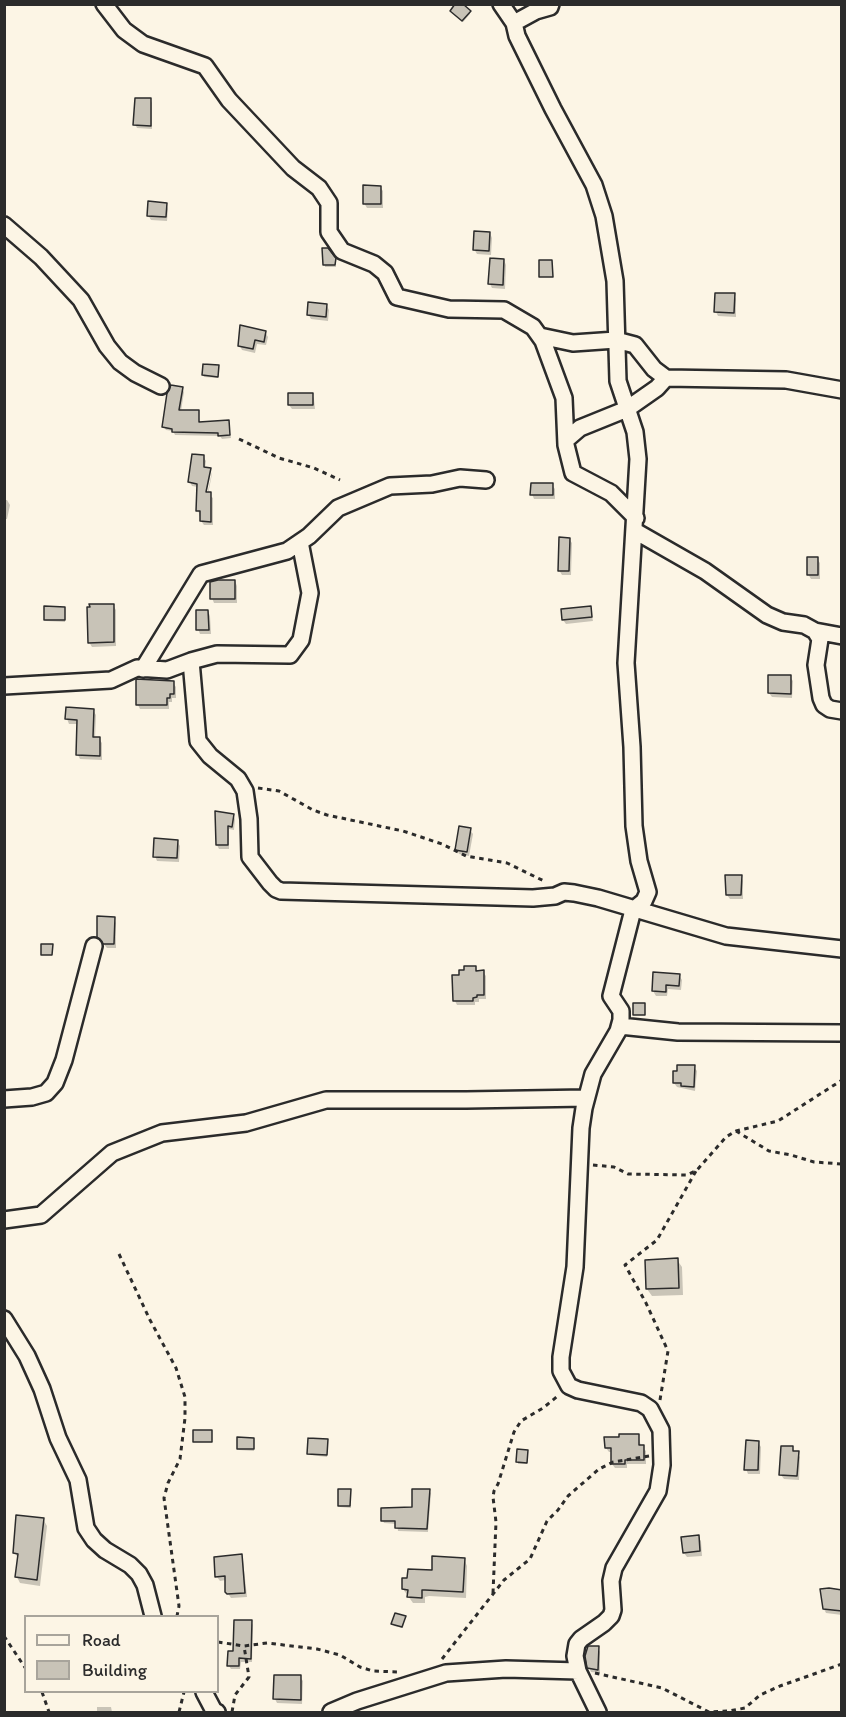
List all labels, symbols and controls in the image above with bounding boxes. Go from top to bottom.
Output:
legend [24,1615,219,1693]
text: Road [82,1629,121,1651]
text: Building [82,1659,147,1681]

